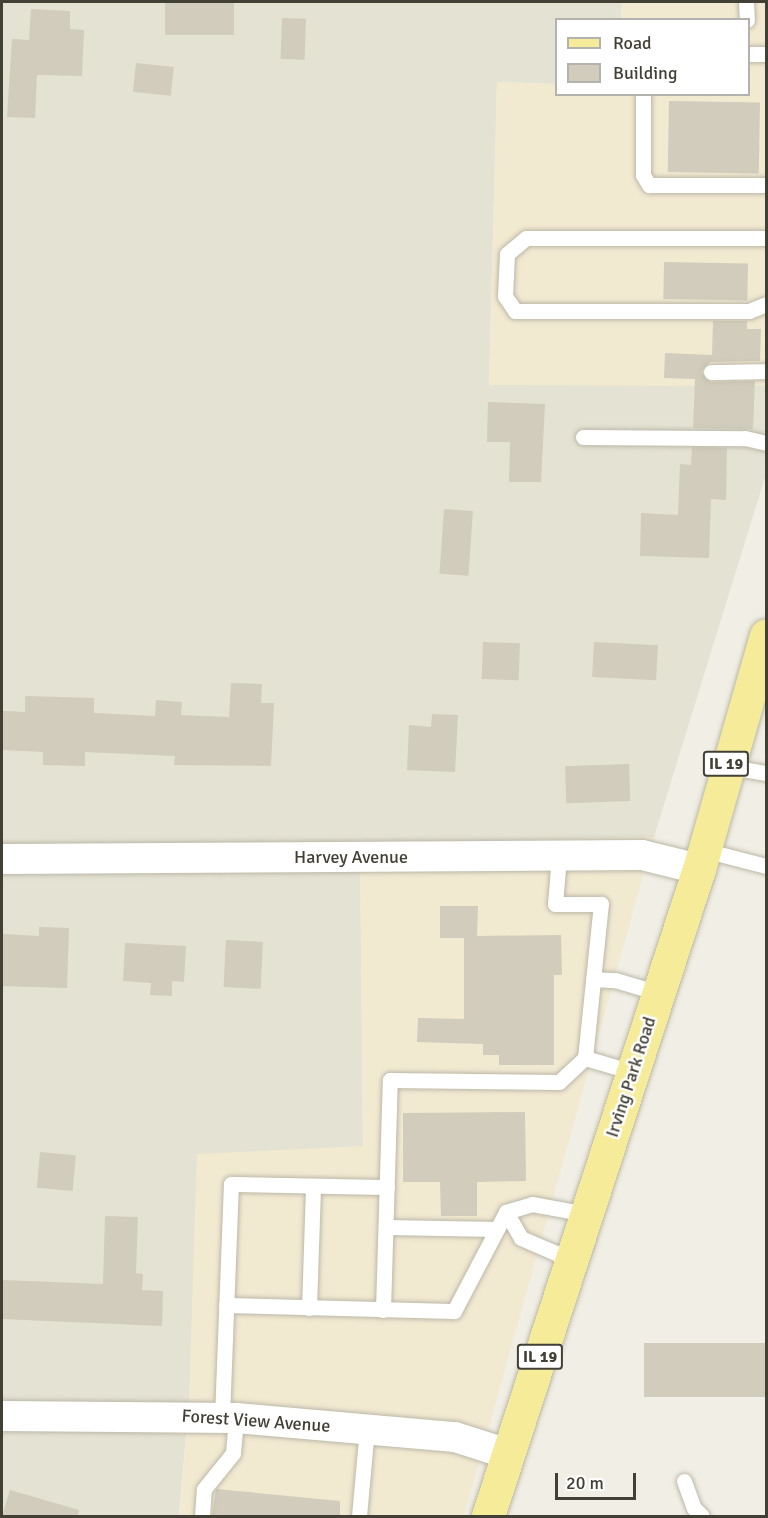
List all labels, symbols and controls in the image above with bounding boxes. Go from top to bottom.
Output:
legend [555,18,750,96]
text: Road [613,32,652,54]
text: Building [613,62,677,84]
road number: IL 19 [702,751,750,777]
street label: Harvey Avenue [294,846,408,868]
street label: Irving Park Road [601,1014,661,1140]
road number: IL 19 [516,1344,564,1370]
street label: Forest View Avenue [181,1405,331,1437]
scale bar [558,1461,639,1499]
text: 20 m [566,1472,604,1494]

